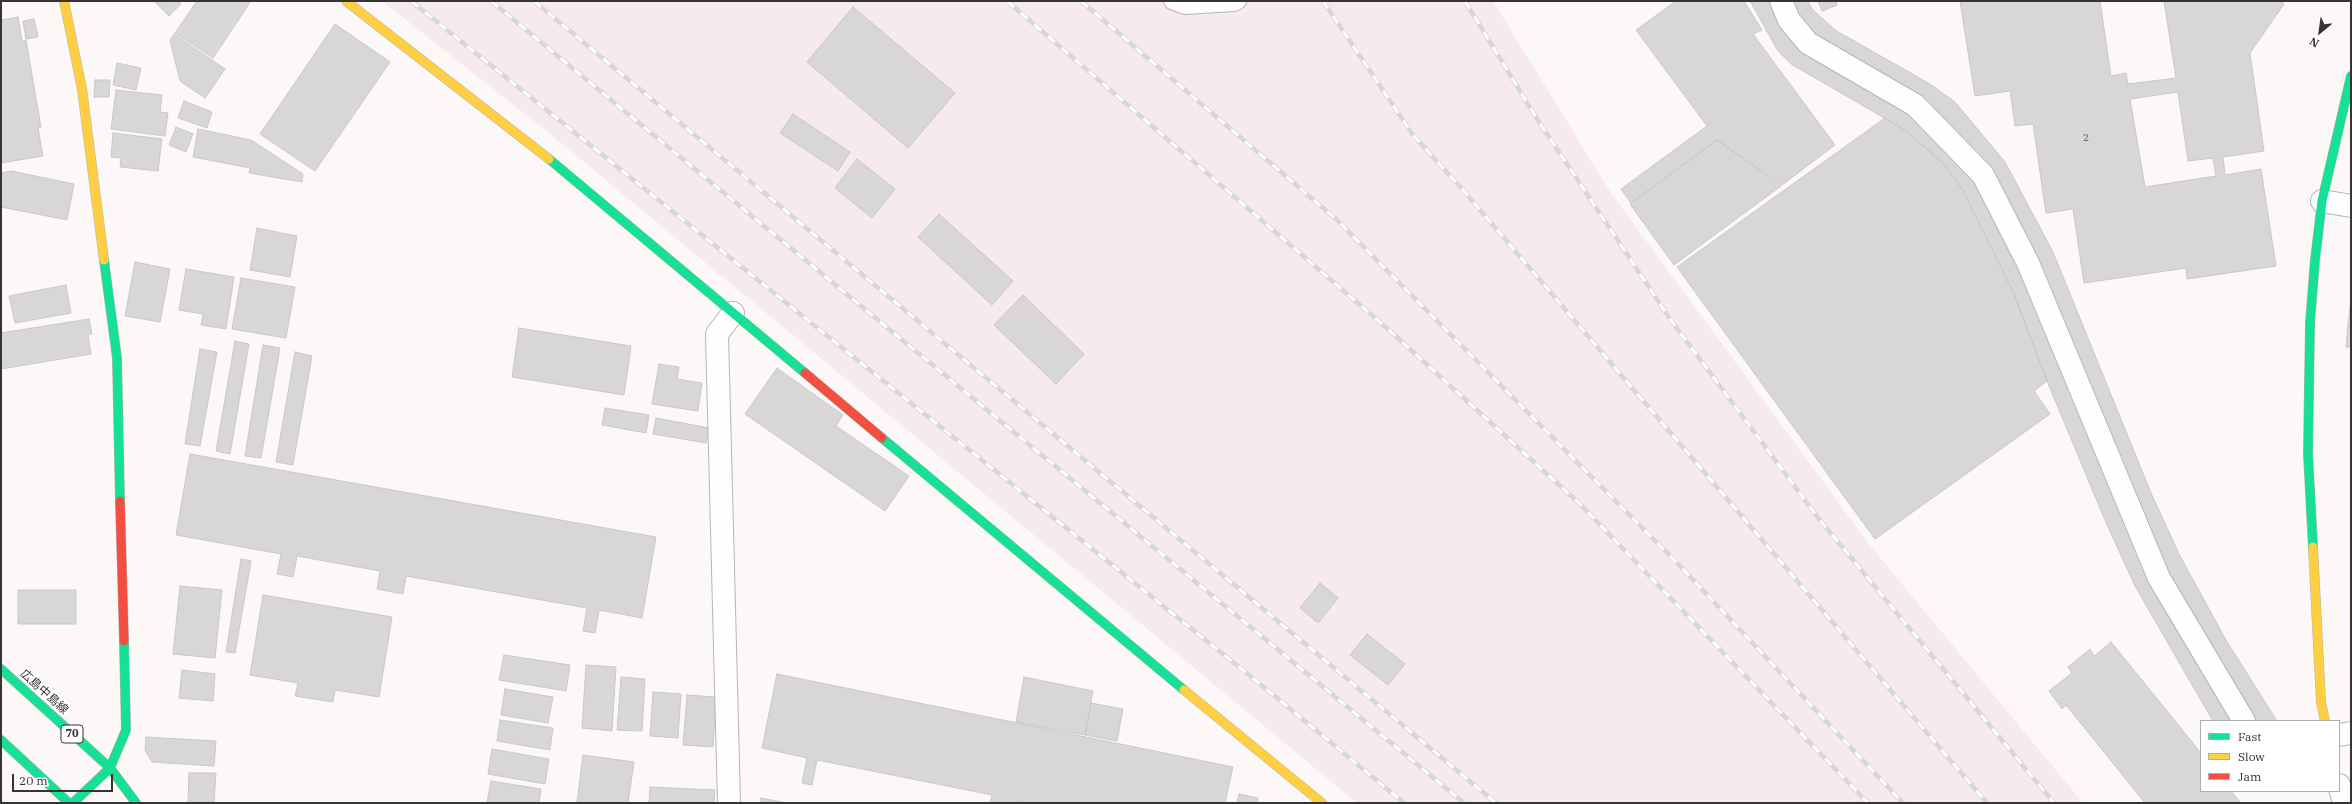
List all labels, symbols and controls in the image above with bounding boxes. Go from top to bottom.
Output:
north arrow [2300,12,2340,52]
text: N [2307,34,2321,51]
house number: 2 [2083,132,2089,144]
street label: 広島中島線 [17,667,71,717]
legend [2200,720,2340,792]
road number: 70 [61,725,83,743]
text: Fast [2238,729,2262,744]
text: Slow [2238,749,2265,764]
scale bar [14,766,115,792]
text: Jam [2238,769,2261,784]
text: 20 m [19,773,48,788]

